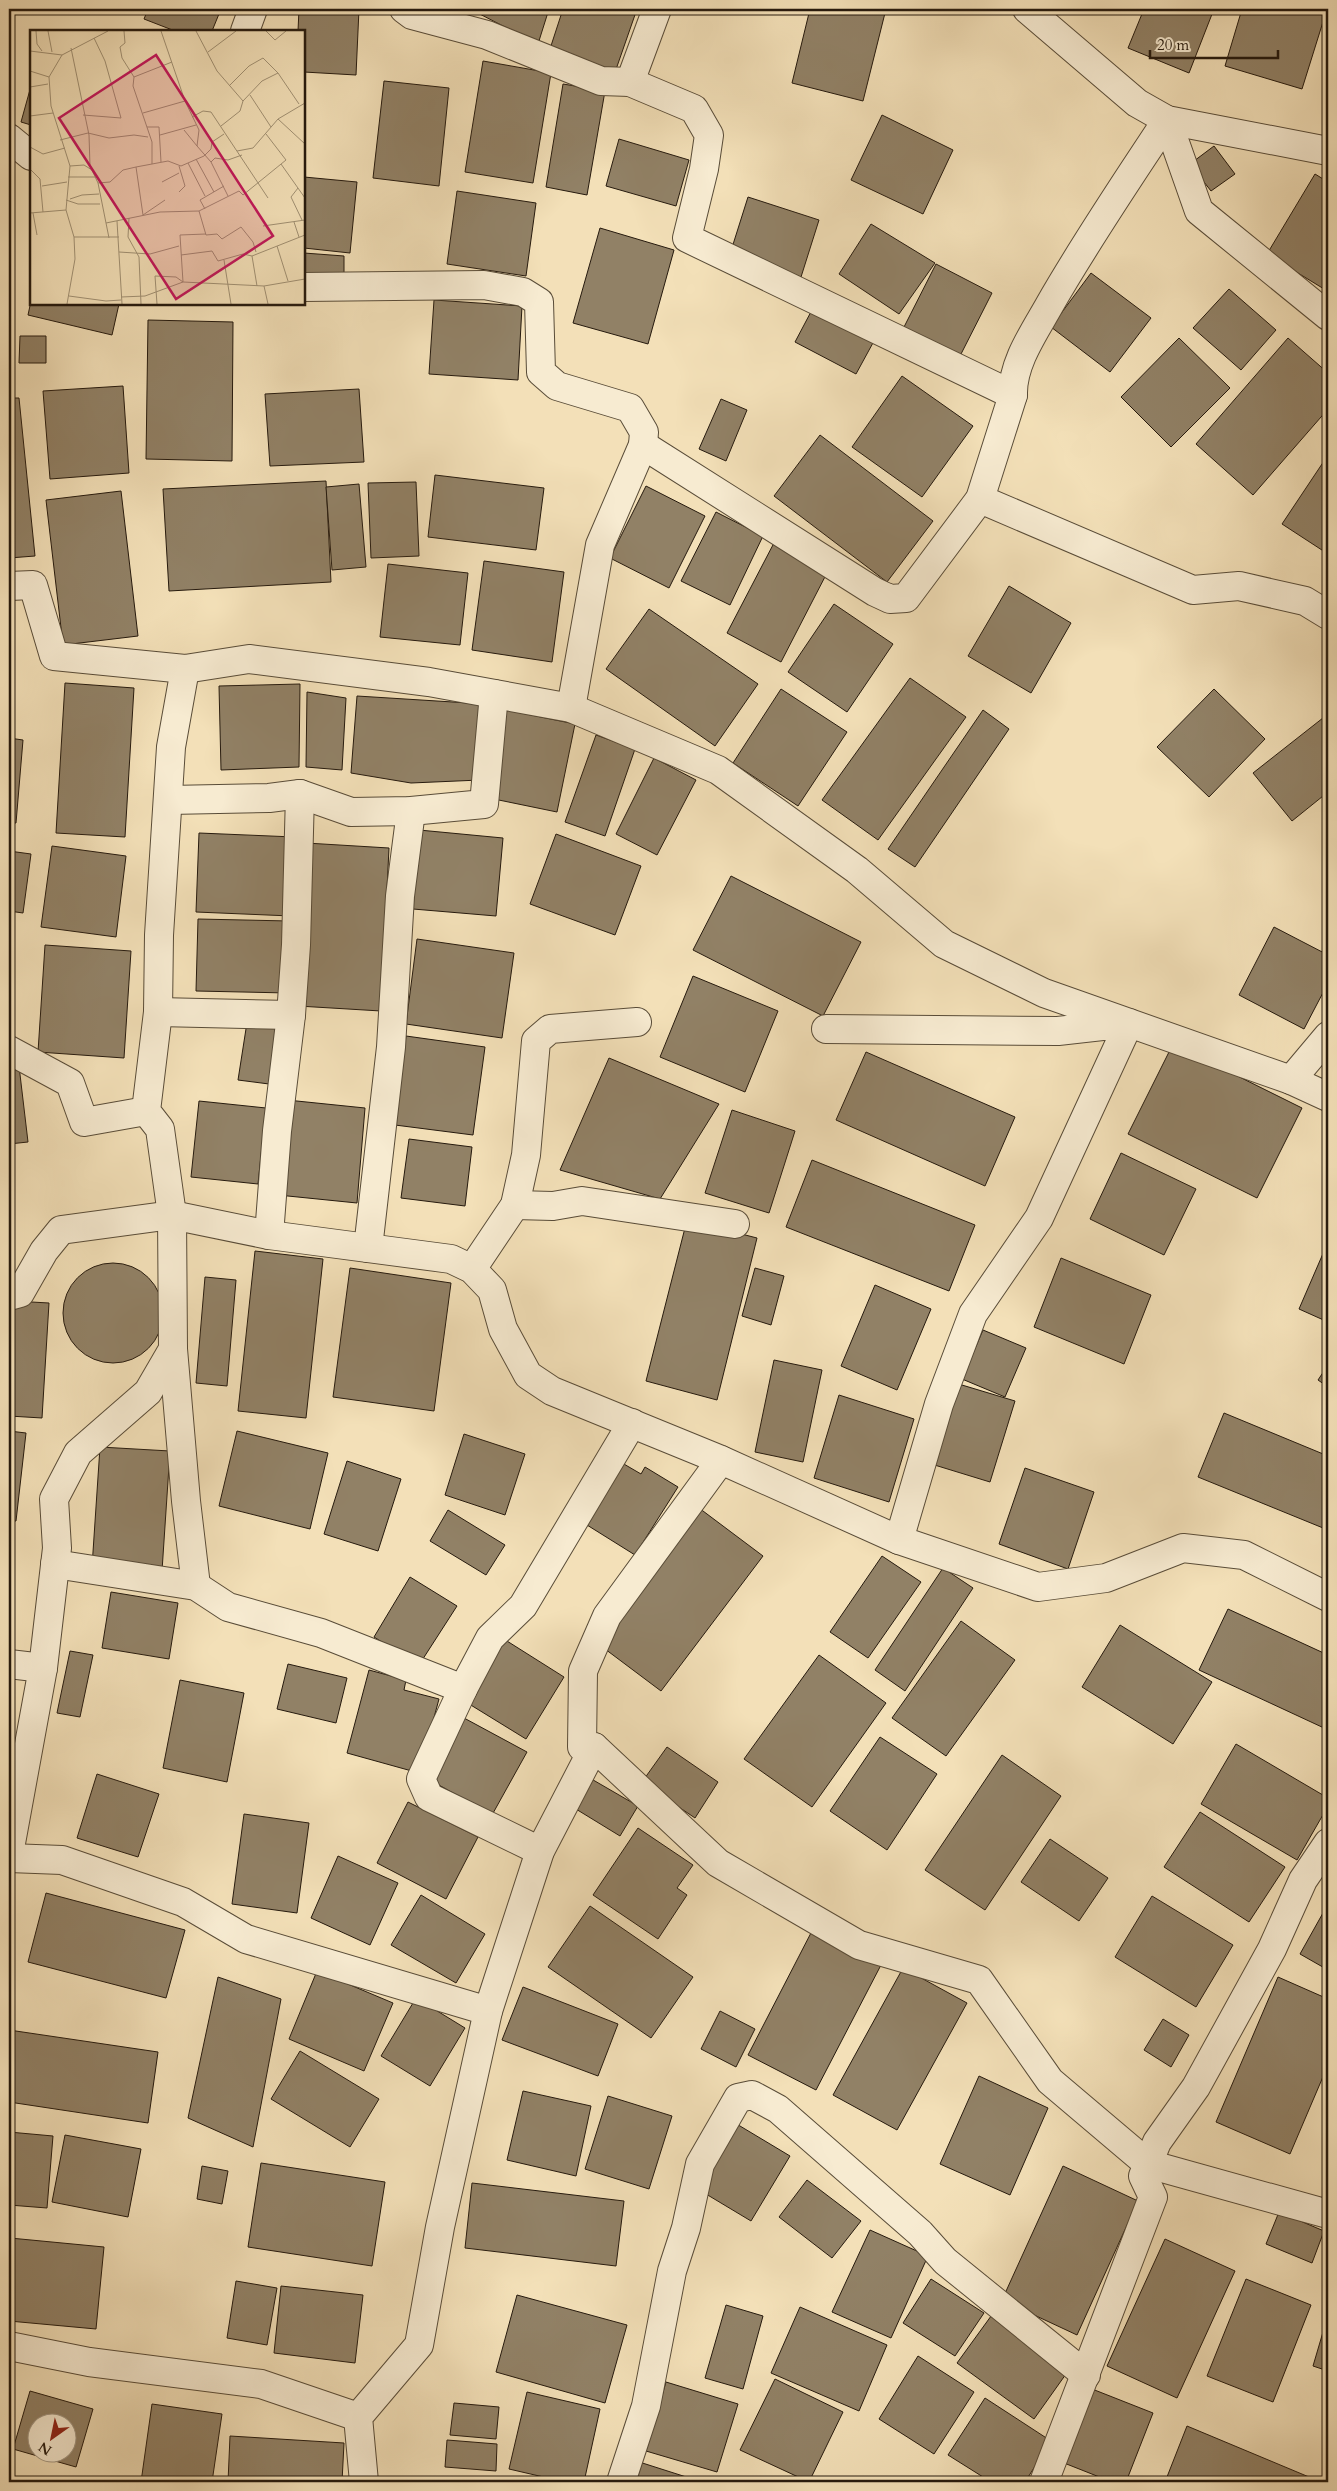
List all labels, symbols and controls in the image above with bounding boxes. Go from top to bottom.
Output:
scale bar [1150,28,1277,60]
inset map [30,30,305,305]
text: 20 m [1157,35,1189,55]
north arrow [28,2414,78,2464]
text: N [35,2437,55,2460]

